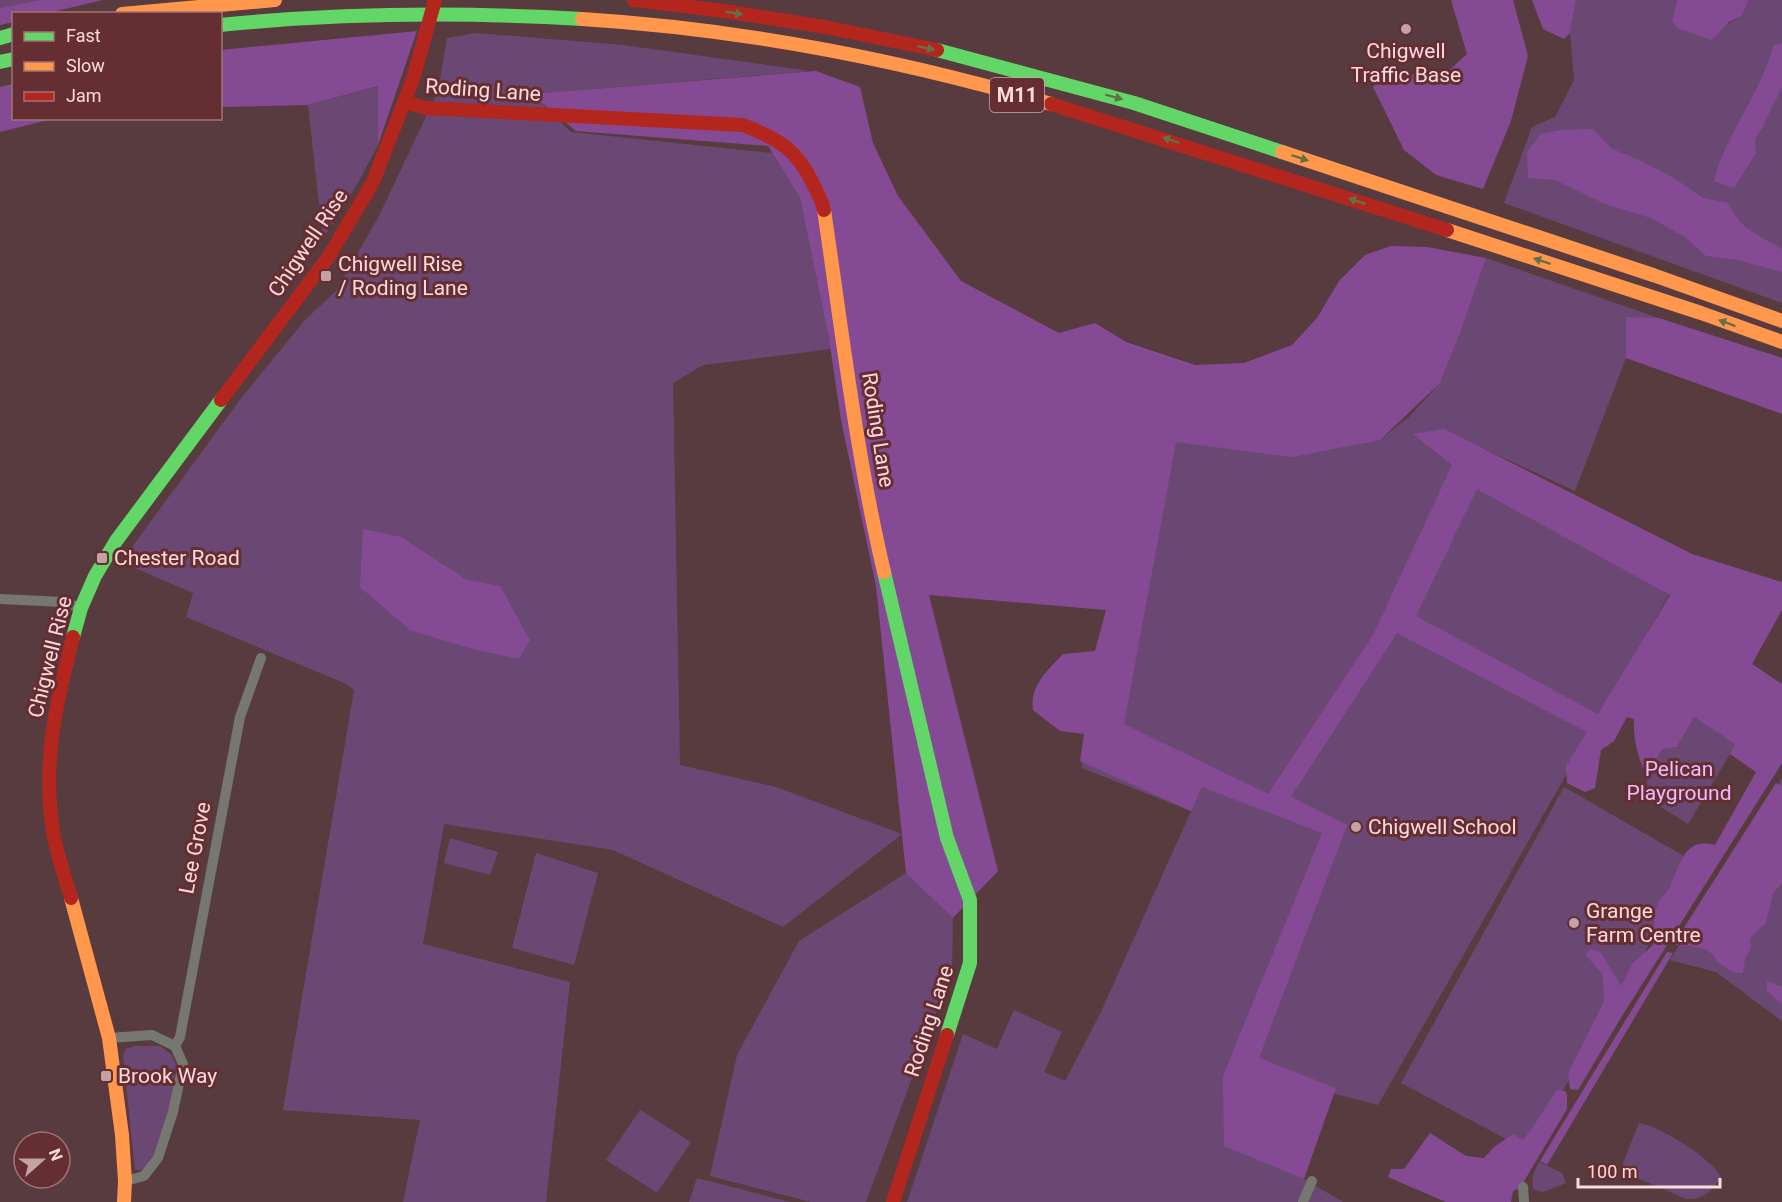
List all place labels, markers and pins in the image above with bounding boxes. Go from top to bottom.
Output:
marker: Chigwell Traffic Base [1399,22,1413,36]
place label: Chigwell Traffic Base [1351,39,1461,87]
place label: Chigwell Rise / Roding Lane [338,252,468,300]
marker: Chigwell Rise / Roding Lane [319,269,333,283]
place label: Chester Road [114,546,240,570]
marker: Chester Road [95,551,109,565]
place label: Chigwell School [1368,815,1517,839]
marker: Chigwell School [1349,820,1363,834]
place label: Grange Farm Centre [1586,899,1701,947]
marker: Grange Farm Centre [1567,916,1581,930]
place label: Brook Way [118,1064,217,1088]
marker: Brook Way [99,1069,113,1083]

